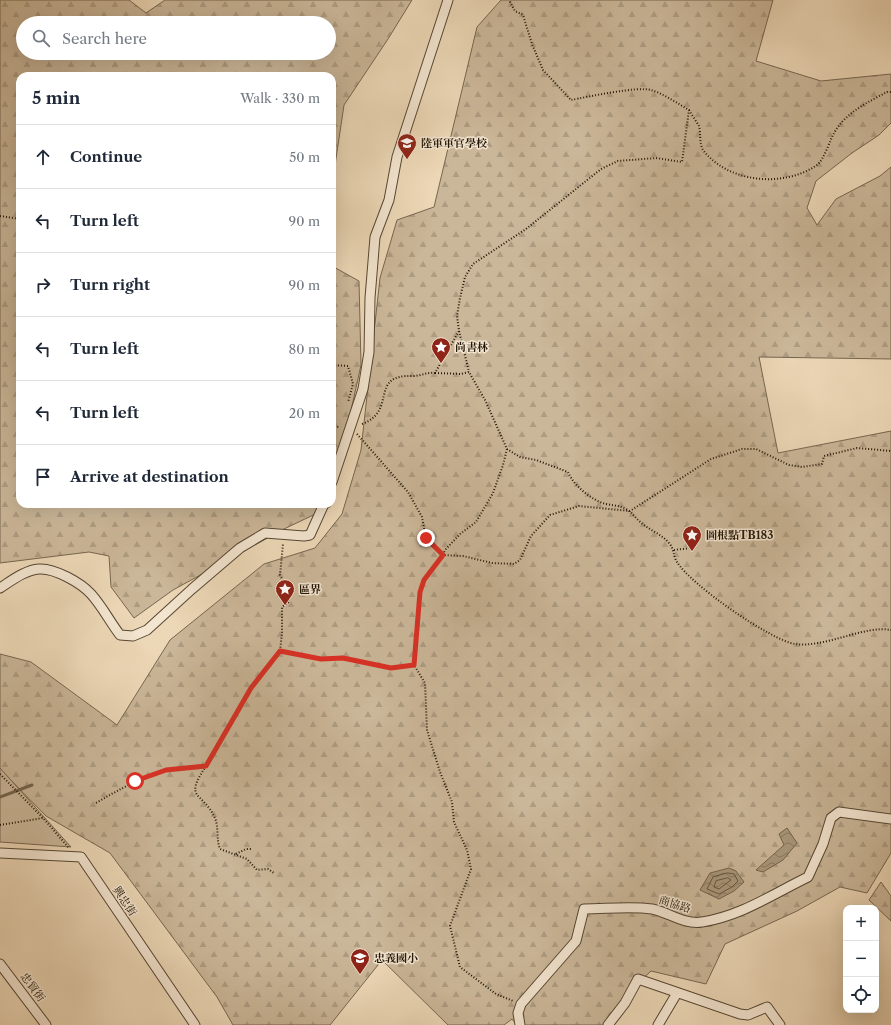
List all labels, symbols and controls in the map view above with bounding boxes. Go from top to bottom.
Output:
search box [16,16,336,60]
icon: search [30,27,52,49]
text: Search here [62,29,147,48]
text: 5 min [32,88,80,108]
text: Walk · 330 m [240,90,320,106]
school or university icon: 陸軍軍官學校 [396,132,418,160]
place label: 陸軍軍官學校 [421,136,487,150]
icon: ahead [32,146,54,168]
text: Continue [70,147,142,166]
text: 50 m [289,149,320,165]
icon: left [32,210,54,232]
text: Turn left [70,211,139,230]
text: 90 m [289,213,320,229]
icon: right [32,274,54,296]
text: Turn right [70,275,150,294]
text: 90 m [289,277,320,293]
place icon: 尚書林 [430,336,452,364]
icon: left [32,338,54,360]
text: Turn left [70,339,139,358]
place label: 尚書林 [455,340,488,354]
text: 80 m [288,341,320,357]
icon: left [32,402,54,424]
text: Turn left [70,403,139,422]
text: 20 m [289,405,320,421]
icon: arrive [32,466,54,488]
text: Arrive at destination [70,467,229,486]
place icon: 圖根點TB183 [681,524,703,552]
place label: 圖根點TB183 [706,528,774,542]
route end [417,529,435,547]
place icon: 區界 [274,578,296,606]
place label: 區界 [299,582,321,596]
route start [126,772,144,790]
street label: 興忠街 [110,883,140,919]
street label: 商協路 [657,892,693,916]
map controls [843,905,879,1013]
button: + [843,905,879,941]
button: − [843,941,879,977]
school or university icon: 忠義國小 [349,947,371,975]
place label: 忠義國小 [374,951,418,965]
street label: 忠貿街 [17,970,49,1004]
button: locate [843,977,879,1013]

